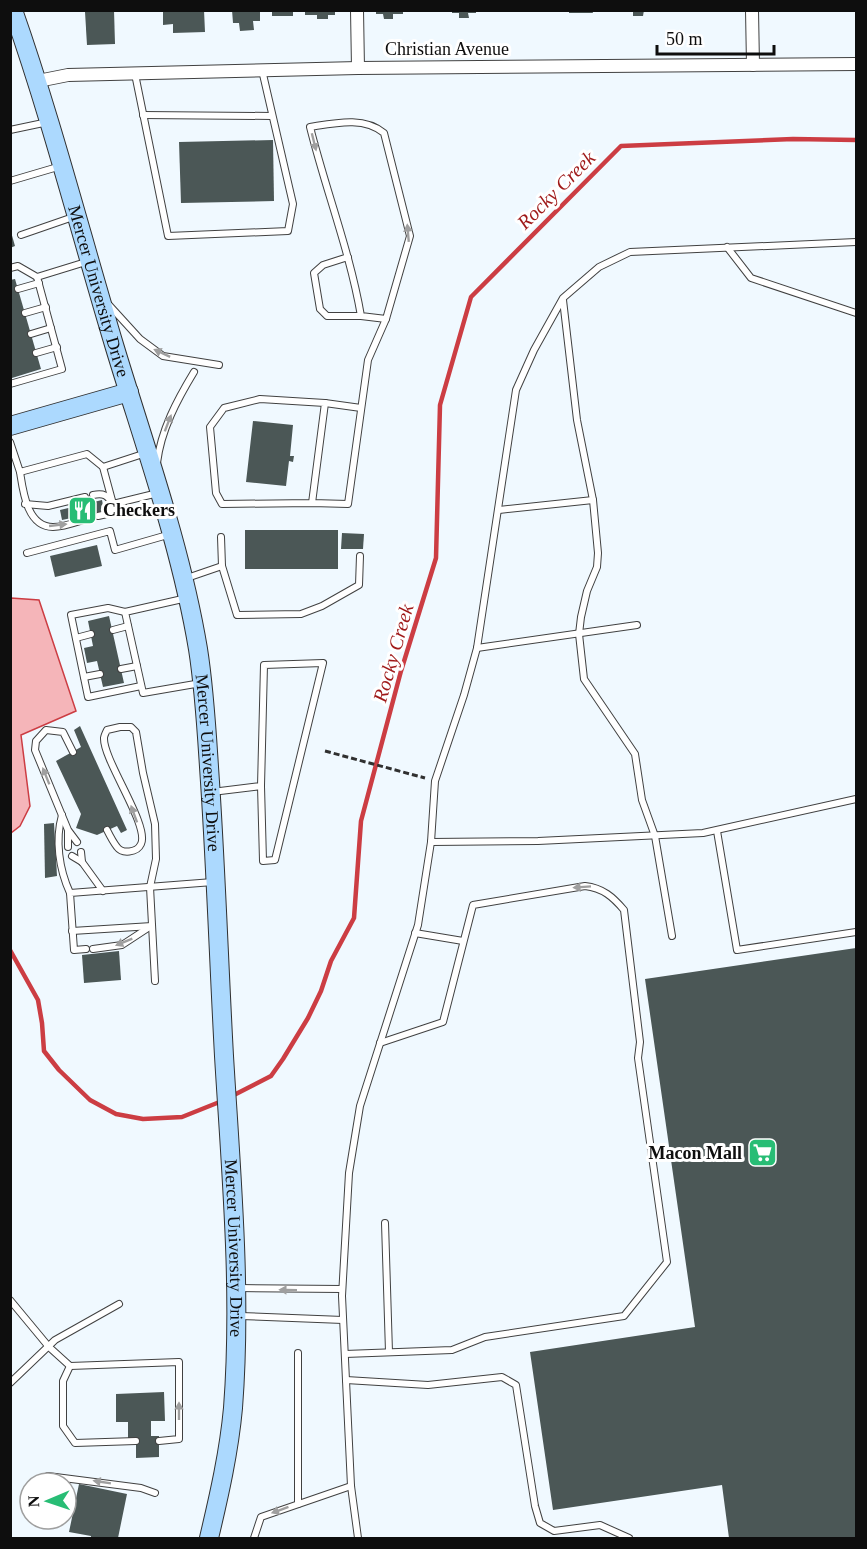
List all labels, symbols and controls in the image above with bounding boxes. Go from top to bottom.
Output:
scale bar [657,18,774,56]
text: 50 m [666,29,703,49]
street label: Christian Avenue [385,39,509,59]
one-way arrow [310,133,320,151]
water label: Rocky Creek [512,146,601,235]
street label: Mercer University Drive [64,203,133,380]
one-way arrow [403,223,413,242]
one-way arrow [153,348,171,358]
one-way arrow [164,414,173,432]
restaurant icon: Checkers [66,494,98,526]
place label: Checkers [103,500,175,520]
one-way arrow [49,520,68,530]
water label: Rocky Creek [368,600,419,706]
street label: Mercer University Drive [192,673,224,852]
one-way arrow [41,767,51,785]
one-way arrow [129,805,139,823]
one-way arrow [572,883,591,892]
one-way arrow [115,938,133,948]
supermarket icon: Macon Mall [747,1137,779,1169]
place label: Macon Mall [649,1143,742,1163]
street label: Mercer University Drive [221,1159,246,1337]
one-way arrow [279,1285,298,1295]
one-way arrow [174,1401,184,1420]
north arrow [18,1471,78,1531]
one-way arrow [92,1478,111,1487]
text: N [25,1495,42,1508]
one-way arrow [270,1506,288,1516]

